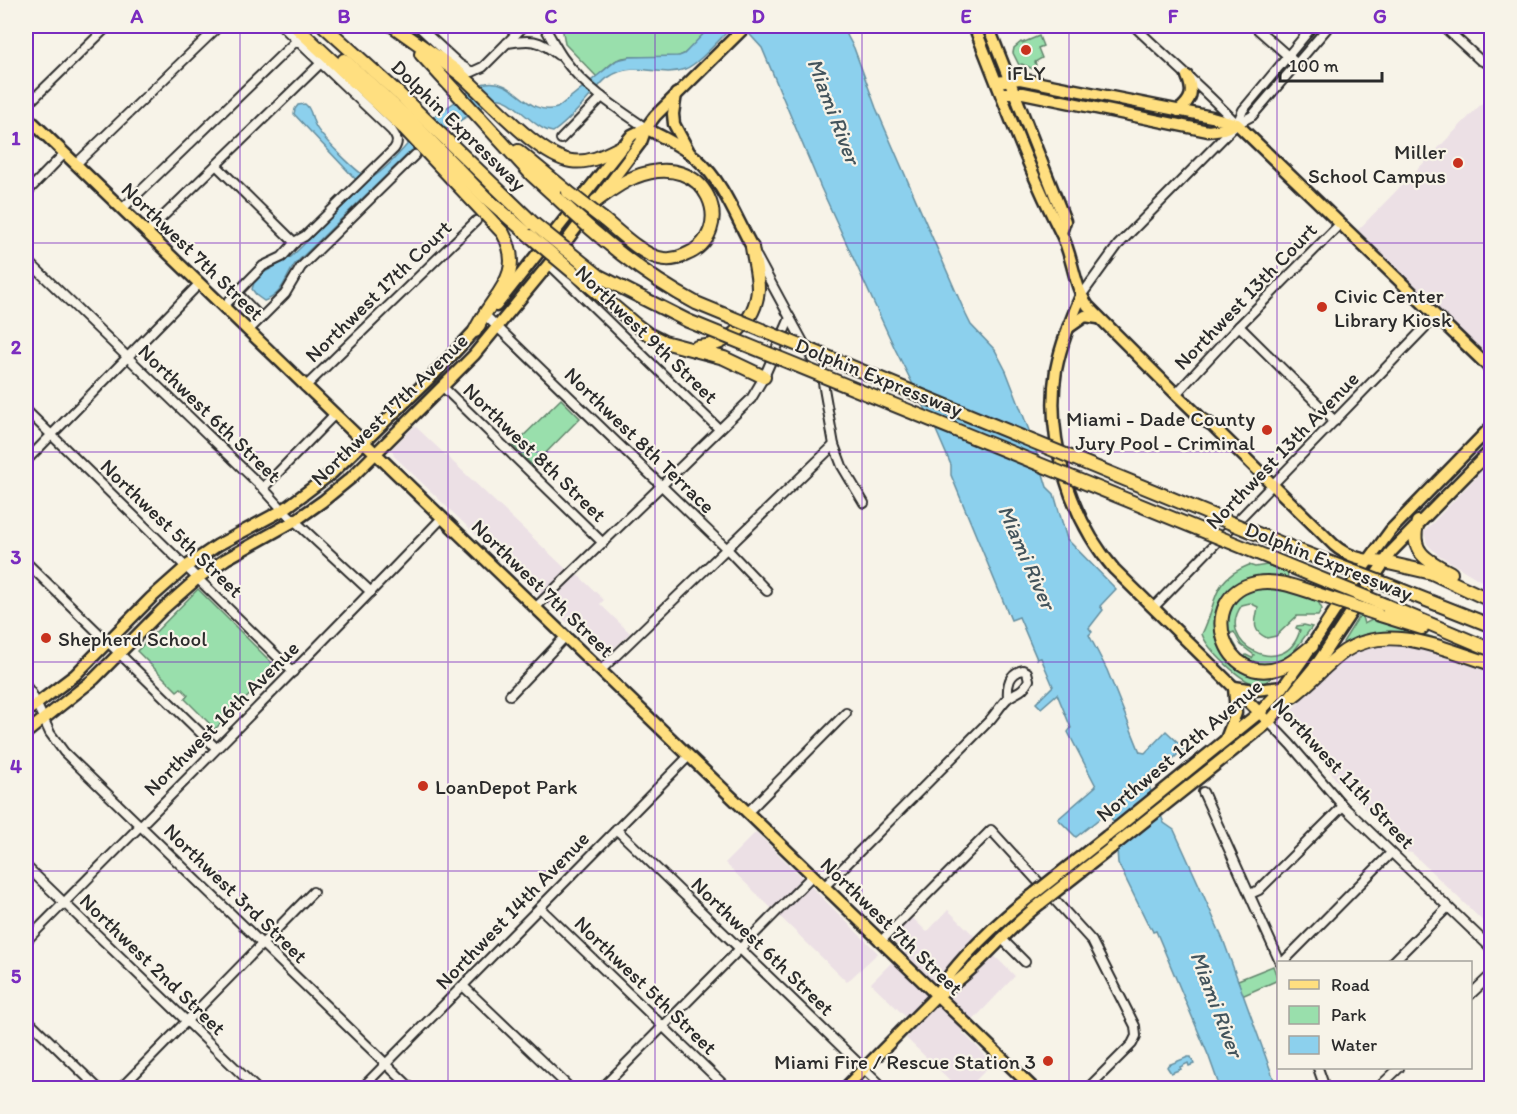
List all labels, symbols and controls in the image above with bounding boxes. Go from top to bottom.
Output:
text: A [130,4,144,28]
text: B [338,4,351,28]
text: C [545,4,558,28]
text: D [751,4,765,28]
text: E [960,4,972,28]
text: F [1168,4,1179,28]
text: G [1373,4,1387,28]
marker: iFLY [1019,43,1033,57]
scale bar [1280,45,1382,83]
street label: Dolphin Expressway [386,54,532,196]
water label: Miami River [801,54,867,170]
text: 100 m [1289,55,1339,77]
place label: iFLY [1007,60,1045,85]
text: 1 [11,126,21,150]
place label: Miller School Campus [1308,139,1447,188]
marker: Miller School Campus [1451,156,1465,170]
street label: Northwest 7th Street [117,177,269,325]
street label: Northwest 17th Court [300,215,457,367]
street label: Northwest 13th Court [1168,217,1322,375]
street label: Northwest 9th Street [570,259,724,409]
place label: Civic Center Library Kiosk [1334,283,1452,332]
marker: Civic Center Library Kiosk [1315,300,1329,314]
street label: Northwest 17th Avenue [305,328,473,490]
street label: Dolphin Expressway [792,332,966,422]
text: 2 [11,335,22,359]
street label: Northwest 6th Street [133,338,287,488]
street label: Northwest 8th Terrace [559,362,721,518]
street label: Northwest 13th Avenue [1200,366,1364,534]
street label: Northwest 8th Street [458,377,612,527]
place label: Miami - Dade County Jury Pool - Criminal [1066,406,1255,455]
marker: Miami - Dade County Jury Pool - Criminal [1260,423,1274,437]
street label: Northwest 5th Street [95,453,249,603]
water label: Miami River [992,501,1063,615]
street label: Northwest 7th Street [467,514,619,662]
street label: Dolphin Expressway [1242,516,1416,606]
text: 3 [11,545,22,569]
place label: Shepherd School [58,626,207,651]
marker: Shepherd School [39,631,53,645]
street label: Northwest 16th Avenue [138,635,304,801]
street label: Northwest 12th Avenue [1091,673,1267,827]
street label: Northwest 11th Street [1268,692,1420,854]
text: 4 [10,754,22,778]
place label: LoanDepot Park [435,774,578,799]
marker: LoanDepot Park [416,779,430,793]
street label: Northwest 3rd Street [159,818,313,968]
street label: Northwest 14th Avenue [430,825,594,995]
street label: Northwest 7th Street [816,852,968,1000]
street label: Northwest 6th Street [686,871,840,1021]
street label: Northwest 2nd Street [75,888,231,1040]
street label: Northwest 5th Street [569,910,723,1060]
water label: Miami River [1184,947,1250,1063]
legend [1277,961,1472,1069]
text: 5 [11,964,22,988]
text: Road [1331,974,1370,996]
text: Park [1331,1004,1366,1026]
text: Water [1331,1034,1377,1056]
place label: Miami Fire / Rescue Station 3 [774,1049,1036,1074]
marker: Miami Fire / Rescue Station 3 [1041,1054,1055,1068]

